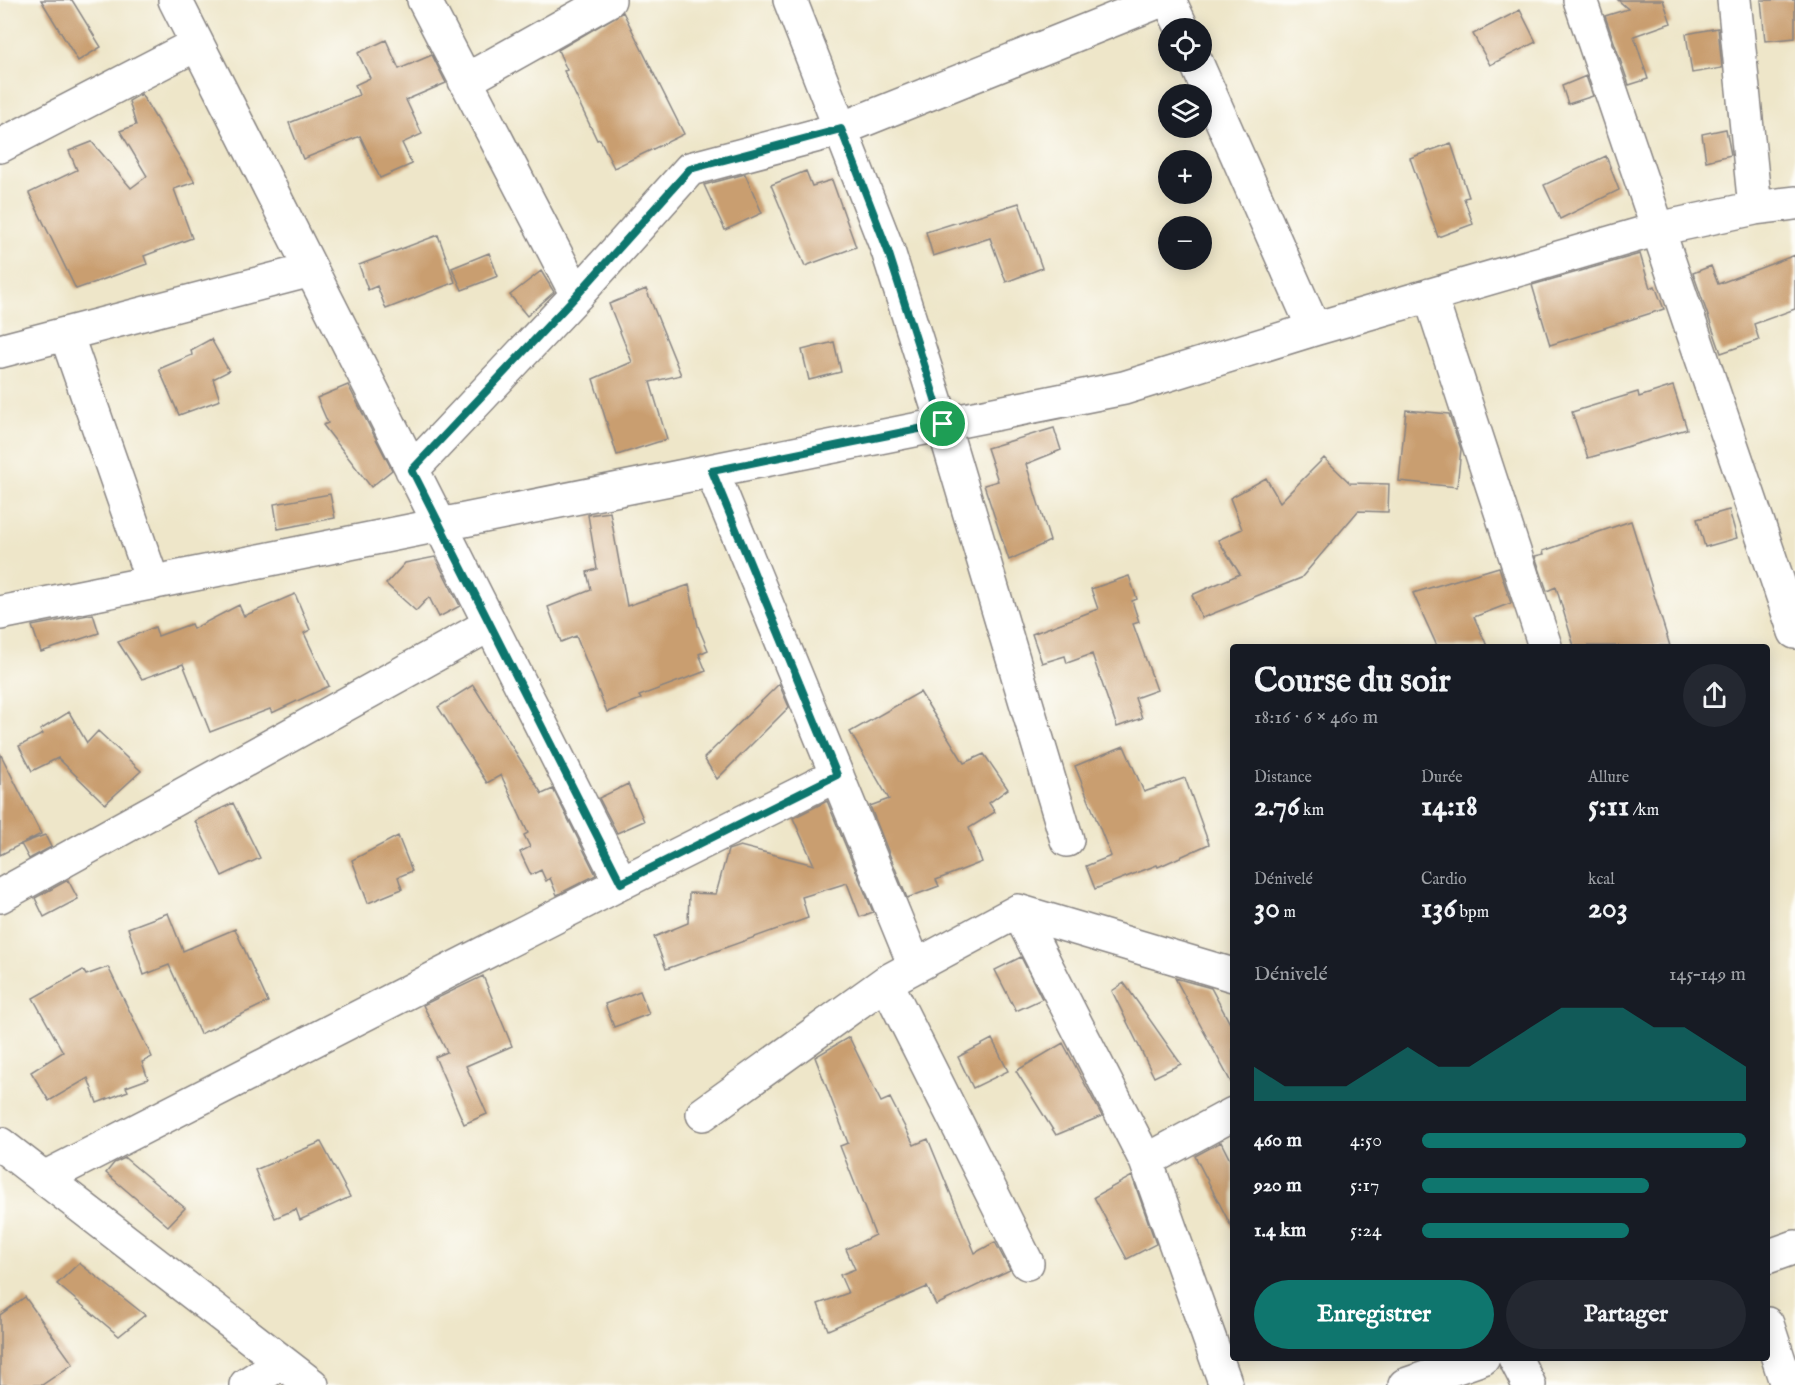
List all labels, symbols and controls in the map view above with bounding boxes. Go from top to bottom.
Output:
map controls [1158,18,1212,270]
button: locate [1158,18,1212,72]
button: layers [1158,84,1212,138]
button: + [1158,150,1212,204]
button: − [1158,216,1212,270]
pin [917,398,968,449]
icon: arrive [926,407,959,440]
text: Course du soir [1254,661,1451,703]
button: share [1683,664,1746,727]
text: 18:16 · 6 × 460 m [1254,705,1378,730]
text: Distance [1254,768,1312,788]
text: Durée [1421,768,1463,788]
text: Allure [1588,768,1629,788]
text: 2.76 [1254,788,1300,826]
text: 14:18 [1421,788,1478,826]
text: 5:11 [1588,788,1629,826]
text: km [1300,801,1324,821]
text: /km [1629,801,1659,821]
text: Dénivelé [1254,870,1313,890]
text: Cardio [1421,870,1467,890]
text: kcal [1588,870,1615,890]
text: 30 [1254,890,1280,928]
text: 136 [1421,890,1456,928]
text: 203 [1588,890,1628,928]
text: m [1280,903,1296,923]
text: bpm [1456,903,1489,923]
text: Dénivelé [1254,962,1328,987]
text: 145–149 m [1669,962,1746,987]
text: 460 m [1254,1128,1302,1153]
text: 4:50 [1350,1128,1382,1153]
text: 920 m [1254,1173,1302,1198]
text: 5:17 [1350,1173,1379,1198]
text: 1.4 km [1254,1218,1306,1243]
text: 5:24 [1350,1218,1382,1243]
button: Enregistrer [1254,1280,1494,1349]
button: Partager [1506,1280,1746,1349]

